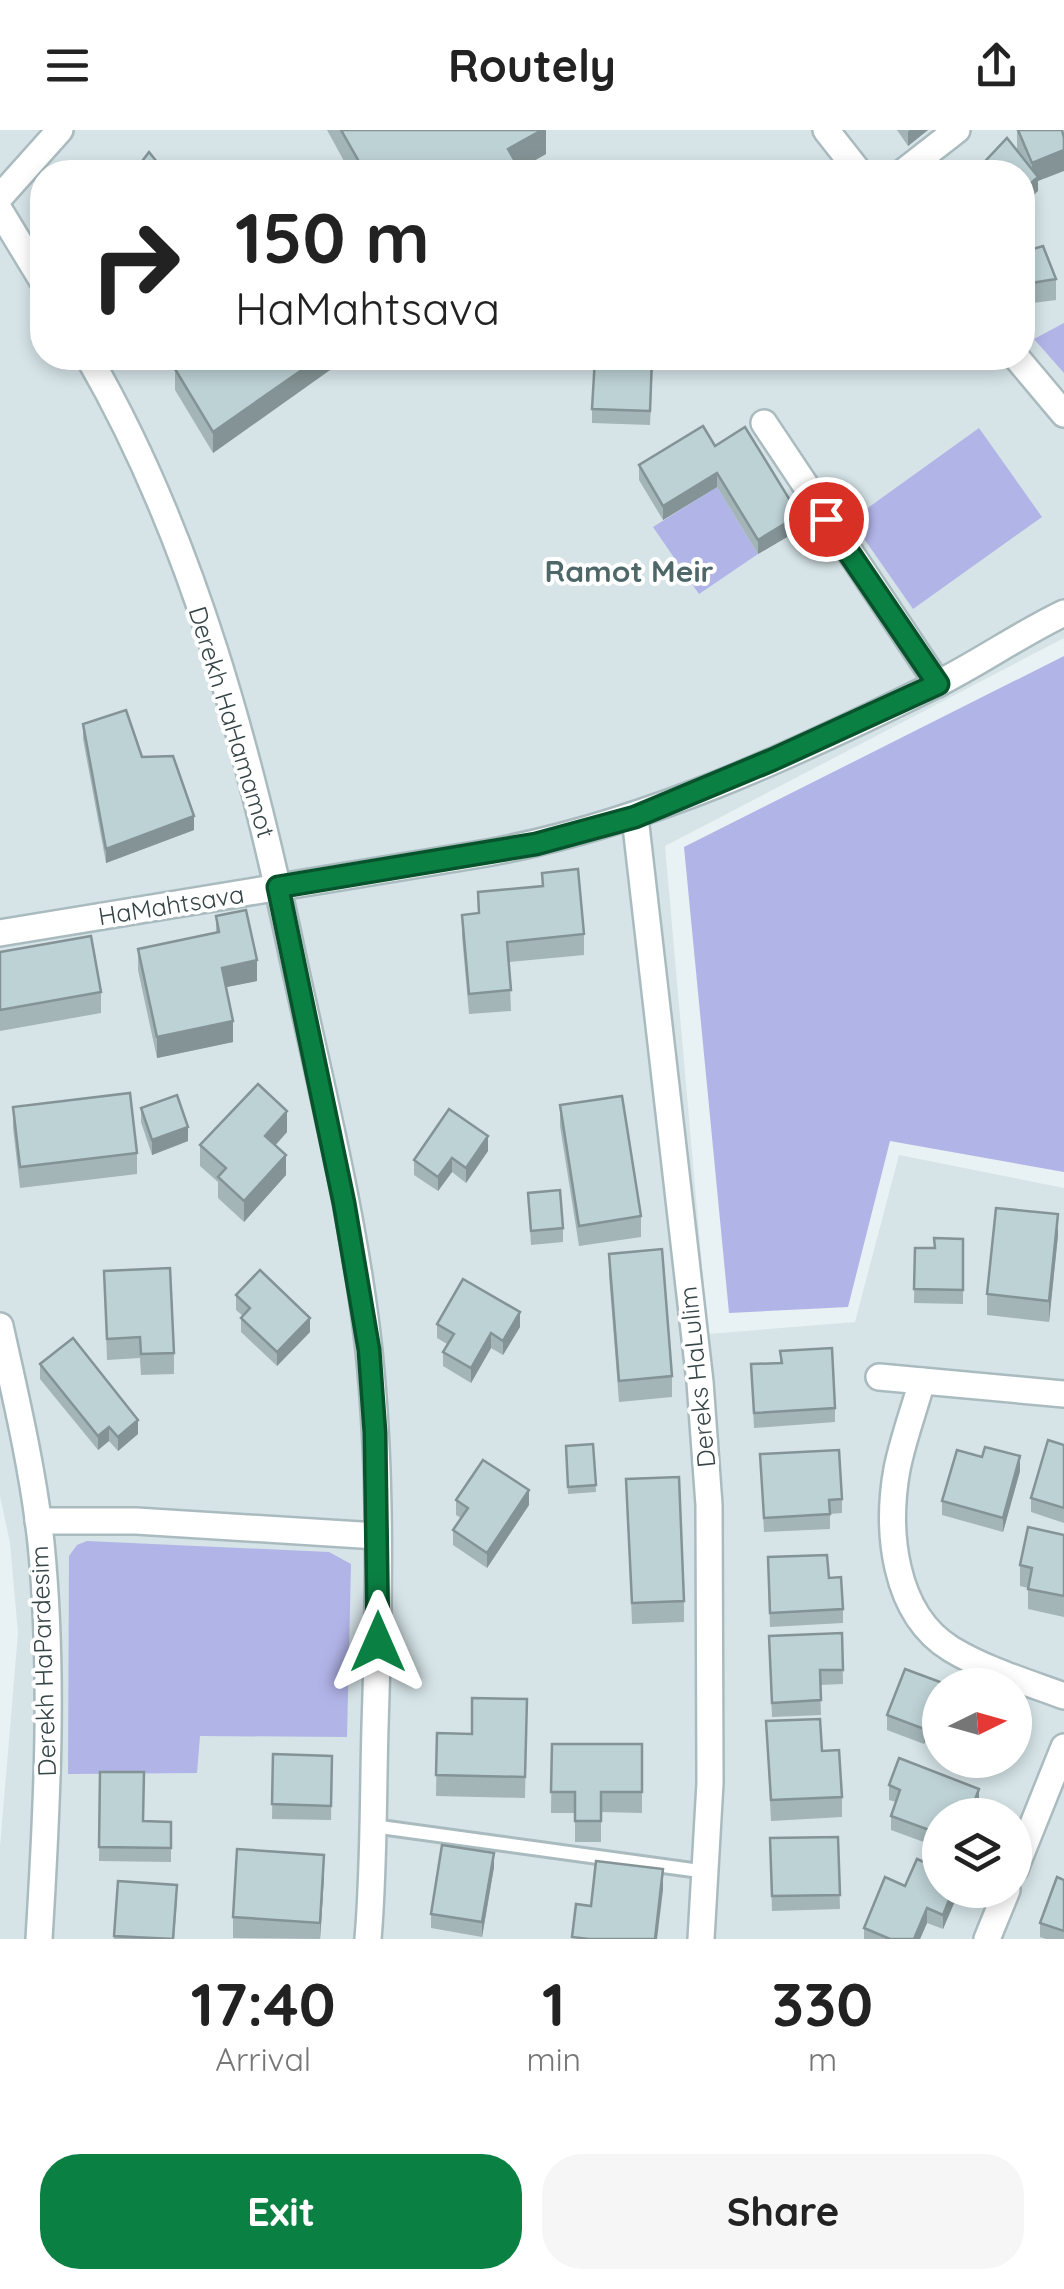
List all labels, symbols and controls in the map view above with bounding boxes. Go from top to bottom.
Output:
text: Routely [448,37,616,93]
icon: menu [40,38,95,93]
icon: share [969,38,1024,93]
text: 150 m [235,193,430,281]
icon: right [70,200,200,330]
text: HaMahtsava [235,280,500,336]
pin [784,477,869,562]
icon: arrive [799,492,854,547]
district label: Ramot Meir [545,552,714,590]
street label: Derekh HaHamamot [183,602,282,841]
street label: HaMahtsava [96,878,246,931]
street label: Dereks HaLulim [672,1285,721,1469]
street label: Derekh HaPardesim [23,1545,62,1777]
position arrow [326,1590,430,1694]
north arrow [922,1668,1032,1778]
map controls [922,1668,1032,1908]
button: layers [922,1798,1032,1908]
text: 17:40 [191,1966,336,2041]
text: 1 [542,1966,565,2041]
text: 330 [772,1966,873,2041]
text: Arrival [215,2039,311,2079]
text: min [526,2039,581,2079]
text: m [808,2039,837,2079]
button: Exit [40,2154,522,2269]
button: Share [542,2154,1024,2269]

